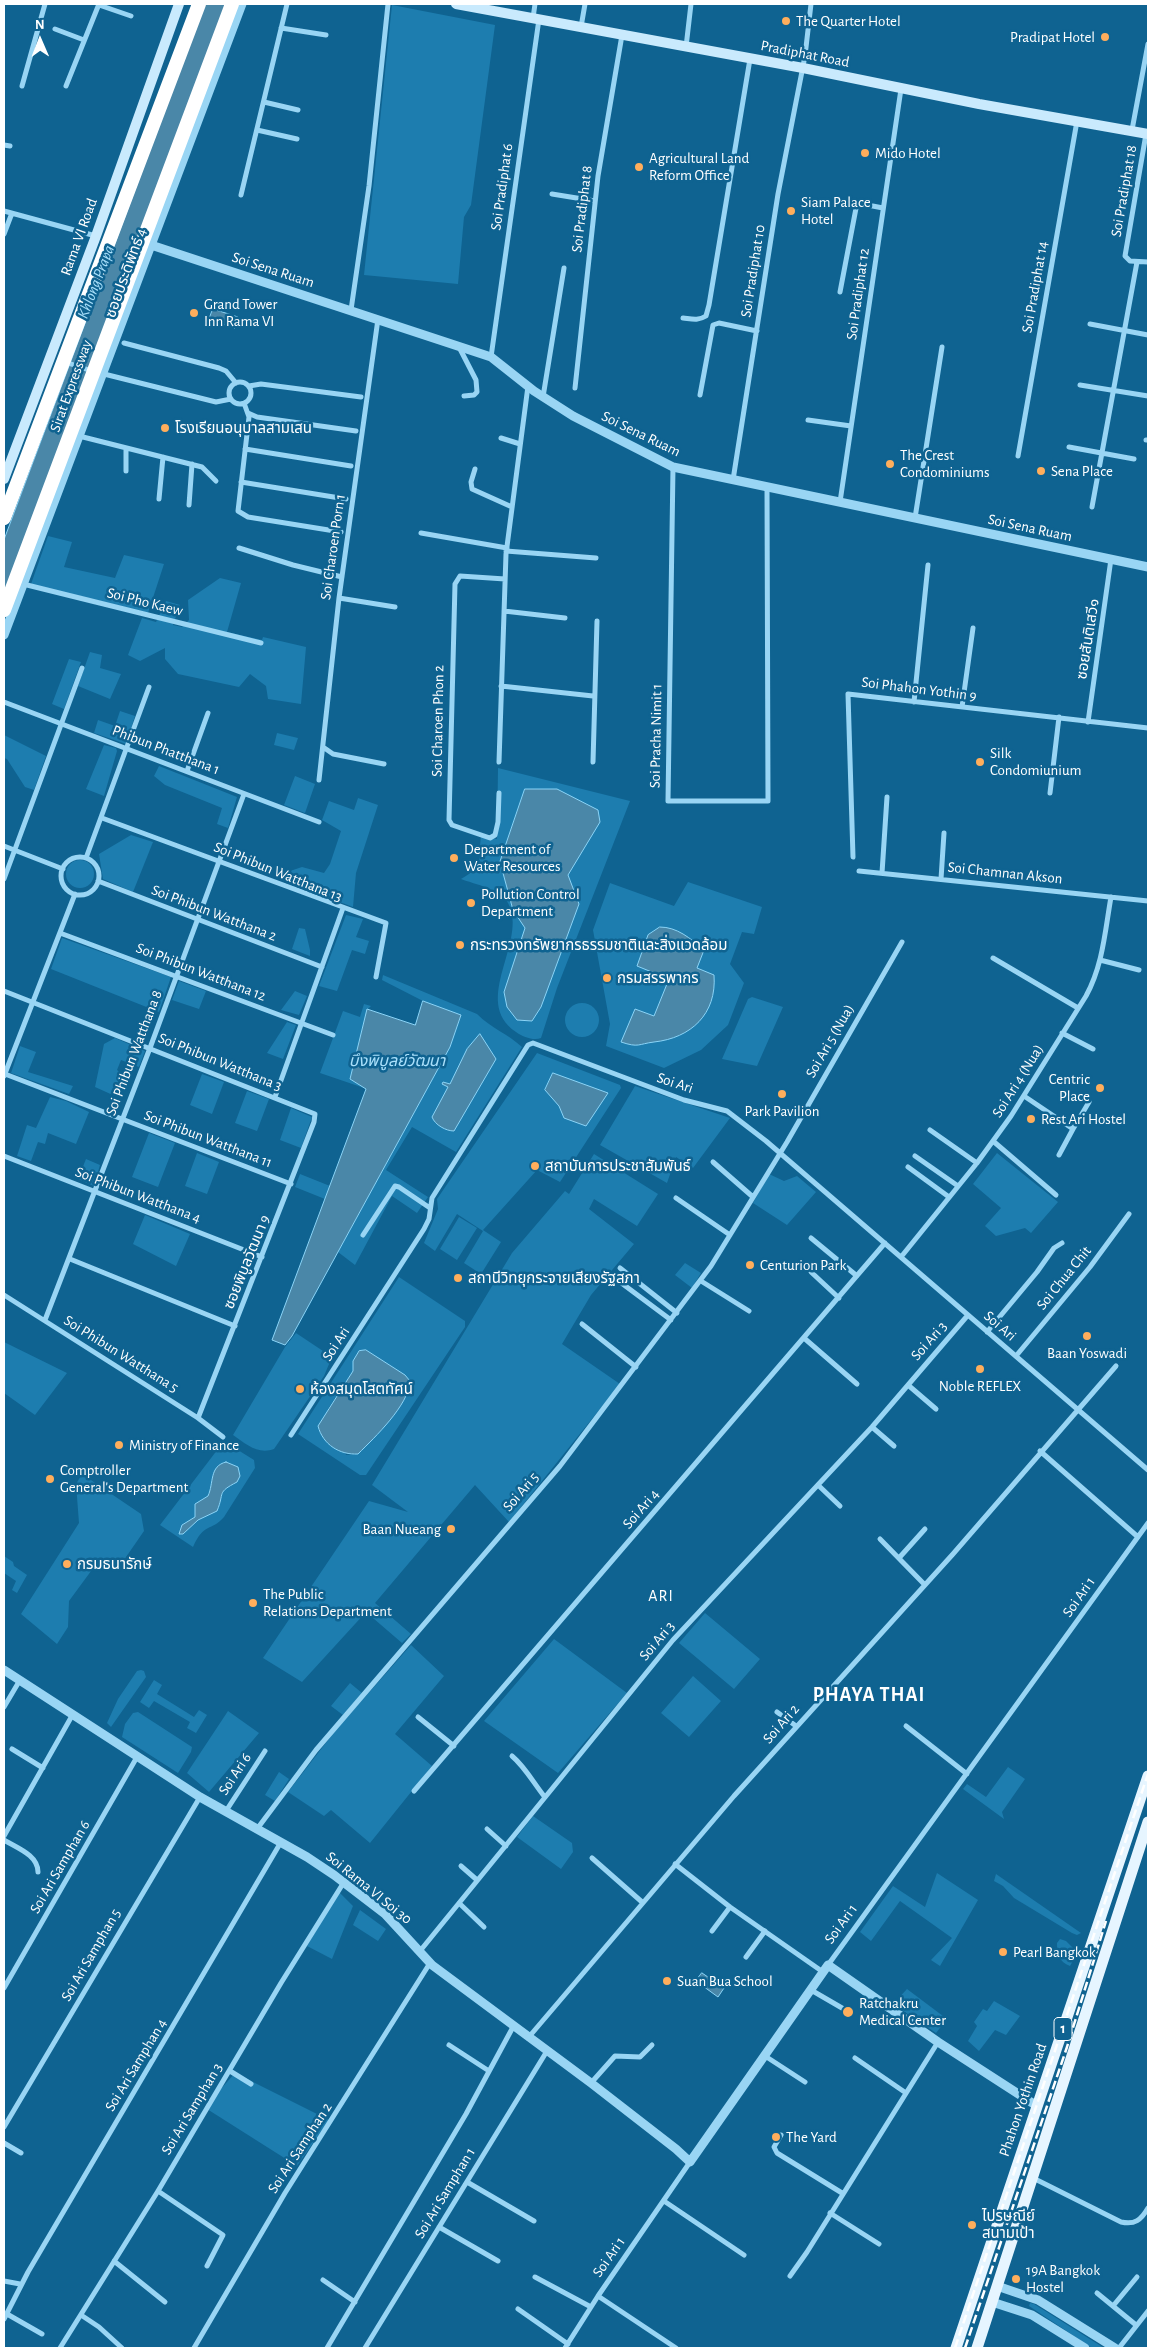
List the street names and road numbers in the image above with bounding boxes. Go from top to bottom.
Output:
street label: Pradiphat Road [759,37,851,71]
street label: Soi Pradiphat 6 [487,142,517,232]
street label: Soi Pradiphat 18 [1107,144,1141,238]
street label: Soi Pradiphat 8 [568,164,596,254]
street label: Rama VI Road [57,196,101,278]
street label: Soi Pradiphat 10 [737,223,769,319]
street label: ซอยประดิพัทธ์ 4 [101,226,151,320]
street label: Soi Pradiphat 14 [1018,240,1052,334]
street label: Soi Pradiphat 12 [843,247,873,341]
street label: Soi Sena Ruam [230,248,316,292]
street label: Sirat Expressway [46,337,96,435]
street label: Soi Sena Ruam [599,407,683,461]
street label: Soi Charoen Porn 1 [317,493,349,601]
street label: Soi Sena Ruam [986,510,1074,546]
street label: Soi Pho Kaew [105,584,185,620]
street label: ซอยสันติเสวี๑ [1073,597,1103,681]
street label: Soi Charoen Phon 2 [428,665,448,777]
street label: Soi Phahon Yothin 9 [860,673,978,705]
street label: Soi Pracha Nimit 1 [646,684,666,788]
street label: Phibun Phatthana 1 [110,721,222,779]
street label: Soi Phibun Watthana 13 [211,838,345,906]
street label: Soi Chamnan Akson [947,858,1063,888]
street label: Soi Phibun Watthana 2 [149,881,279,945]
street label: Soi Phibun Watthana 12 [133,939,269,1005]
street label: Soi Phibun Watthana 8 [102,988,166,1118]
street label: Soi Ari 5 (Nua) [802,1001,858,1081]
street label: Soi Phibun Watthana 3 [155,1029,285,1095]
street label: Soi Ari 4 (Nua) [988,1041,1048,1121]
street label: Soi Ari [655,1069,695,1097]
street label: Soi Phibun Watthana 11 [141,1106,275,1172]
street label: Soi Phibun Watthana 4 [73,1163,203,1227]
street label: ซอยพิบูลวัฒนา 9 [220,1212,274,1312]
street label: Soi Chua Chit [1033,1242,1095,1314]
street label: Soi Ari [980,1307,1020,1345]
street label: Soi Phibun Watthana 5 [60,1311,182,1397]
street label: Soi Ari 3 [907,1318,951,1364]
street label: Soi Ari [318,1323,354,1365]
street label: Soi Ari 5 [499,1469,543,1515]
street label: Soi Ari 4 [619,1485,663,1533]
street label: Soi Ari 1 [1059,1573,1099,1621]
street label: Soi Ari 3 [635,1618,679,1664]
street label: Soi Ari 2 [759,1701,803,1747]
street label: Soi Ari 6 [215,1749,255,1799]
street label: Soi Ari Samphan 6 [26,1817,94,1917]
street label: Soi Rama VI Soi 30 [322,1848,416,1928]
street label: Soi Ari 1 [821,1901,861,1947]
street label: Soi Ari Samphan 5 [57,1905,125,2005]
street label: Soi Ari Samphan 4 [101,2015,171,2115]
road number: 1 [1054,2018,1072,2040]
street label: Phahon Yothin Road [995,2041,1051,2159]
street label: Soi Ari Samphan 3 [158,2060,226,2158]
street label: Soi Ari Samphan 2 [264,2099,336,2197]
street label: Soi Ari Samphan 1 [411,2144,479,2242]
street label: Soi Ari 1 [589,2233,629,2281]

